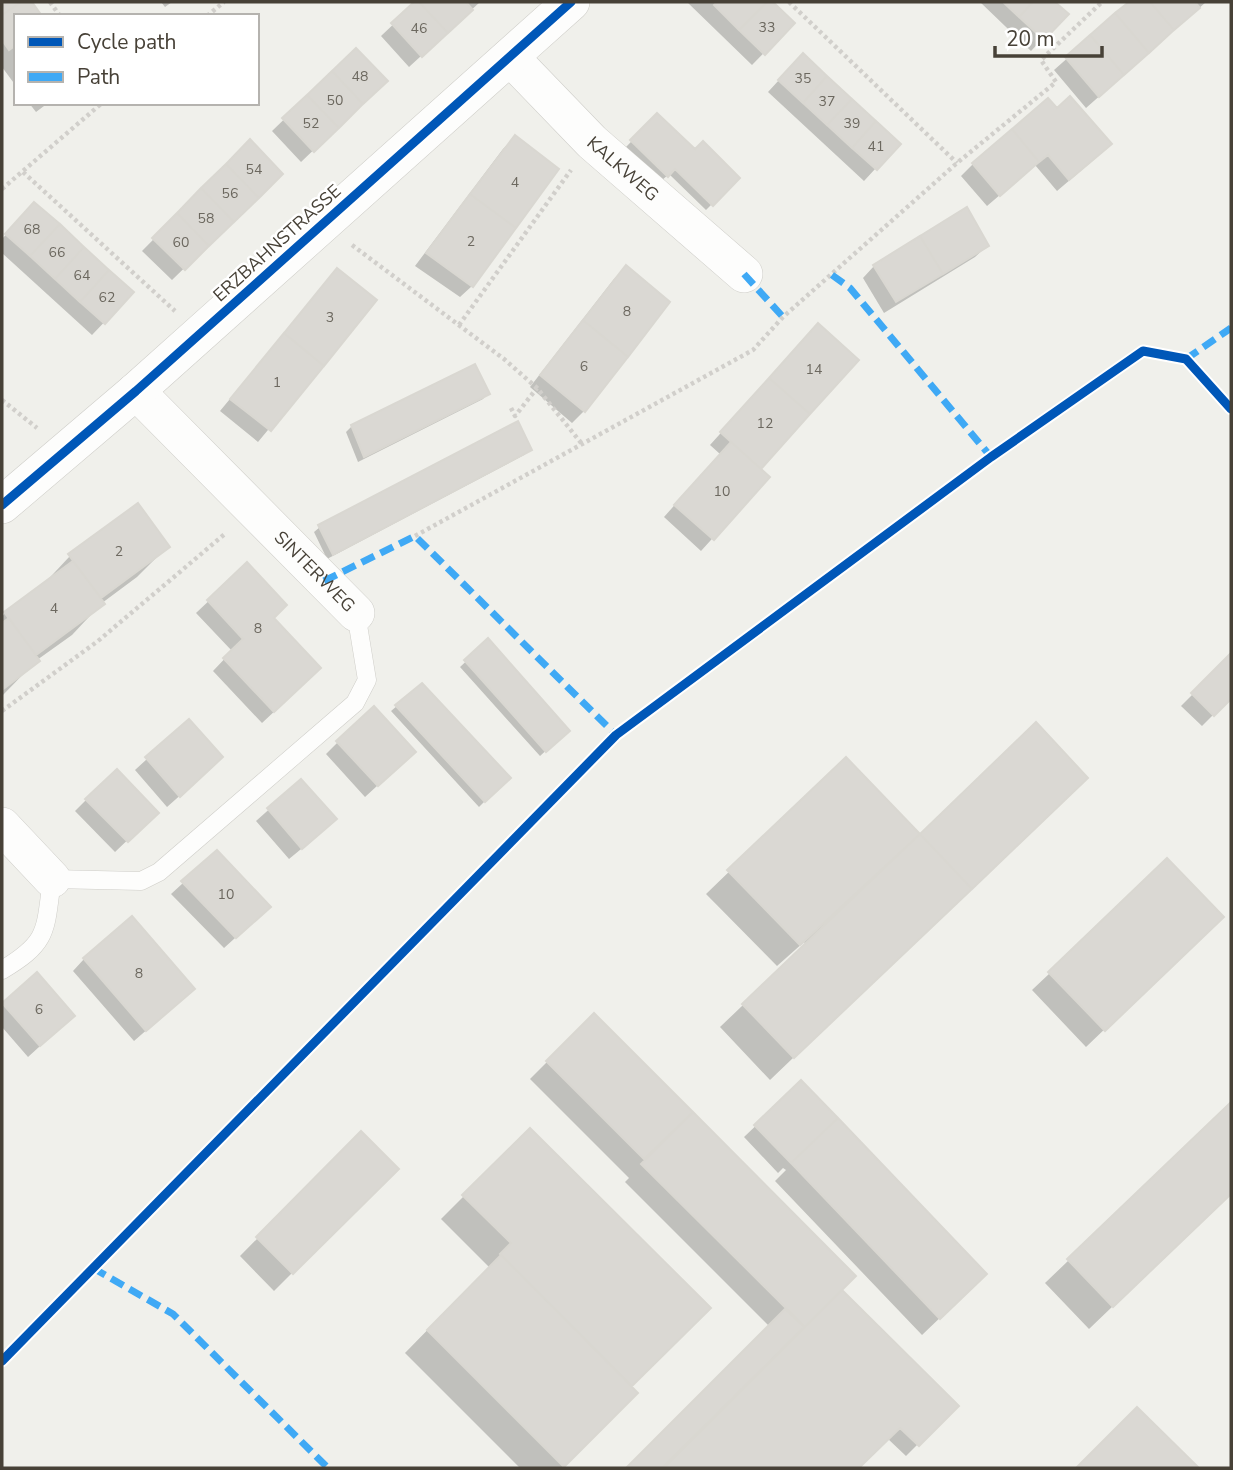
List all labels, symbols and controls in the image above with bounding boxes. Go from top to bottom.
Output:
legend [14,14,259,105]
scale bar [995,14,1102,58]
house number: 33 [759,18,775,37]
house number: 46 [411,19,427,38]
text: 20 m [1006,25,1055,53]
text: Cycle path [77,28,176,56]
text: Path [77,63,120,91]
house number: 48 [352,67,368,86]
house number: 35 [795,69,811,88]
house number: 50 [327,91,343,110]
house number: 37 [819,92,835,111]
house number: 52 [303,114,319,133]
house number: 39 [844,114,860,133]
street label: KALKWEG [582,131,664,207]
house number: 41 [868,137,884,156]
house number: 54 [246,160,262,179]
house number: 4 [511,173,519,192]
street label: ERZBAHNSTRASSE [208,179,346,307]
house number: 56 [222,184,238,203]
house number: 58 [198,209,214,228]
house number: 68 [24,220,40,239]
house number: 2 [467,232,475,251]
house number: 60 [173,233,189,252]
house number: 66 [49,243,65,262]
house number: 64 [74,266,90,285]
house number: 62 [99,288,115,307]
house number: 8 [623,302,631,321]
house number: 3 [326,308,334,327]
house number: 6 [580,357,588,376]
house number: 14 [806,360,822,379]
house number: 1 [273,373,281,392]
house number: 12 [757,414,773,433]
house number: 10 [714,482,730,501]
street label: SINTERWEG [269,525,360,617]
house number: 2 [115,542,123,561]
house number: 4 [50,599,58,618]
house number: 8 [254,619,262,638]
house number: 10 [218,885,234,904]
house number: 8 [135,964,143,983]
house number: 6 [35,1000,43,1019]

